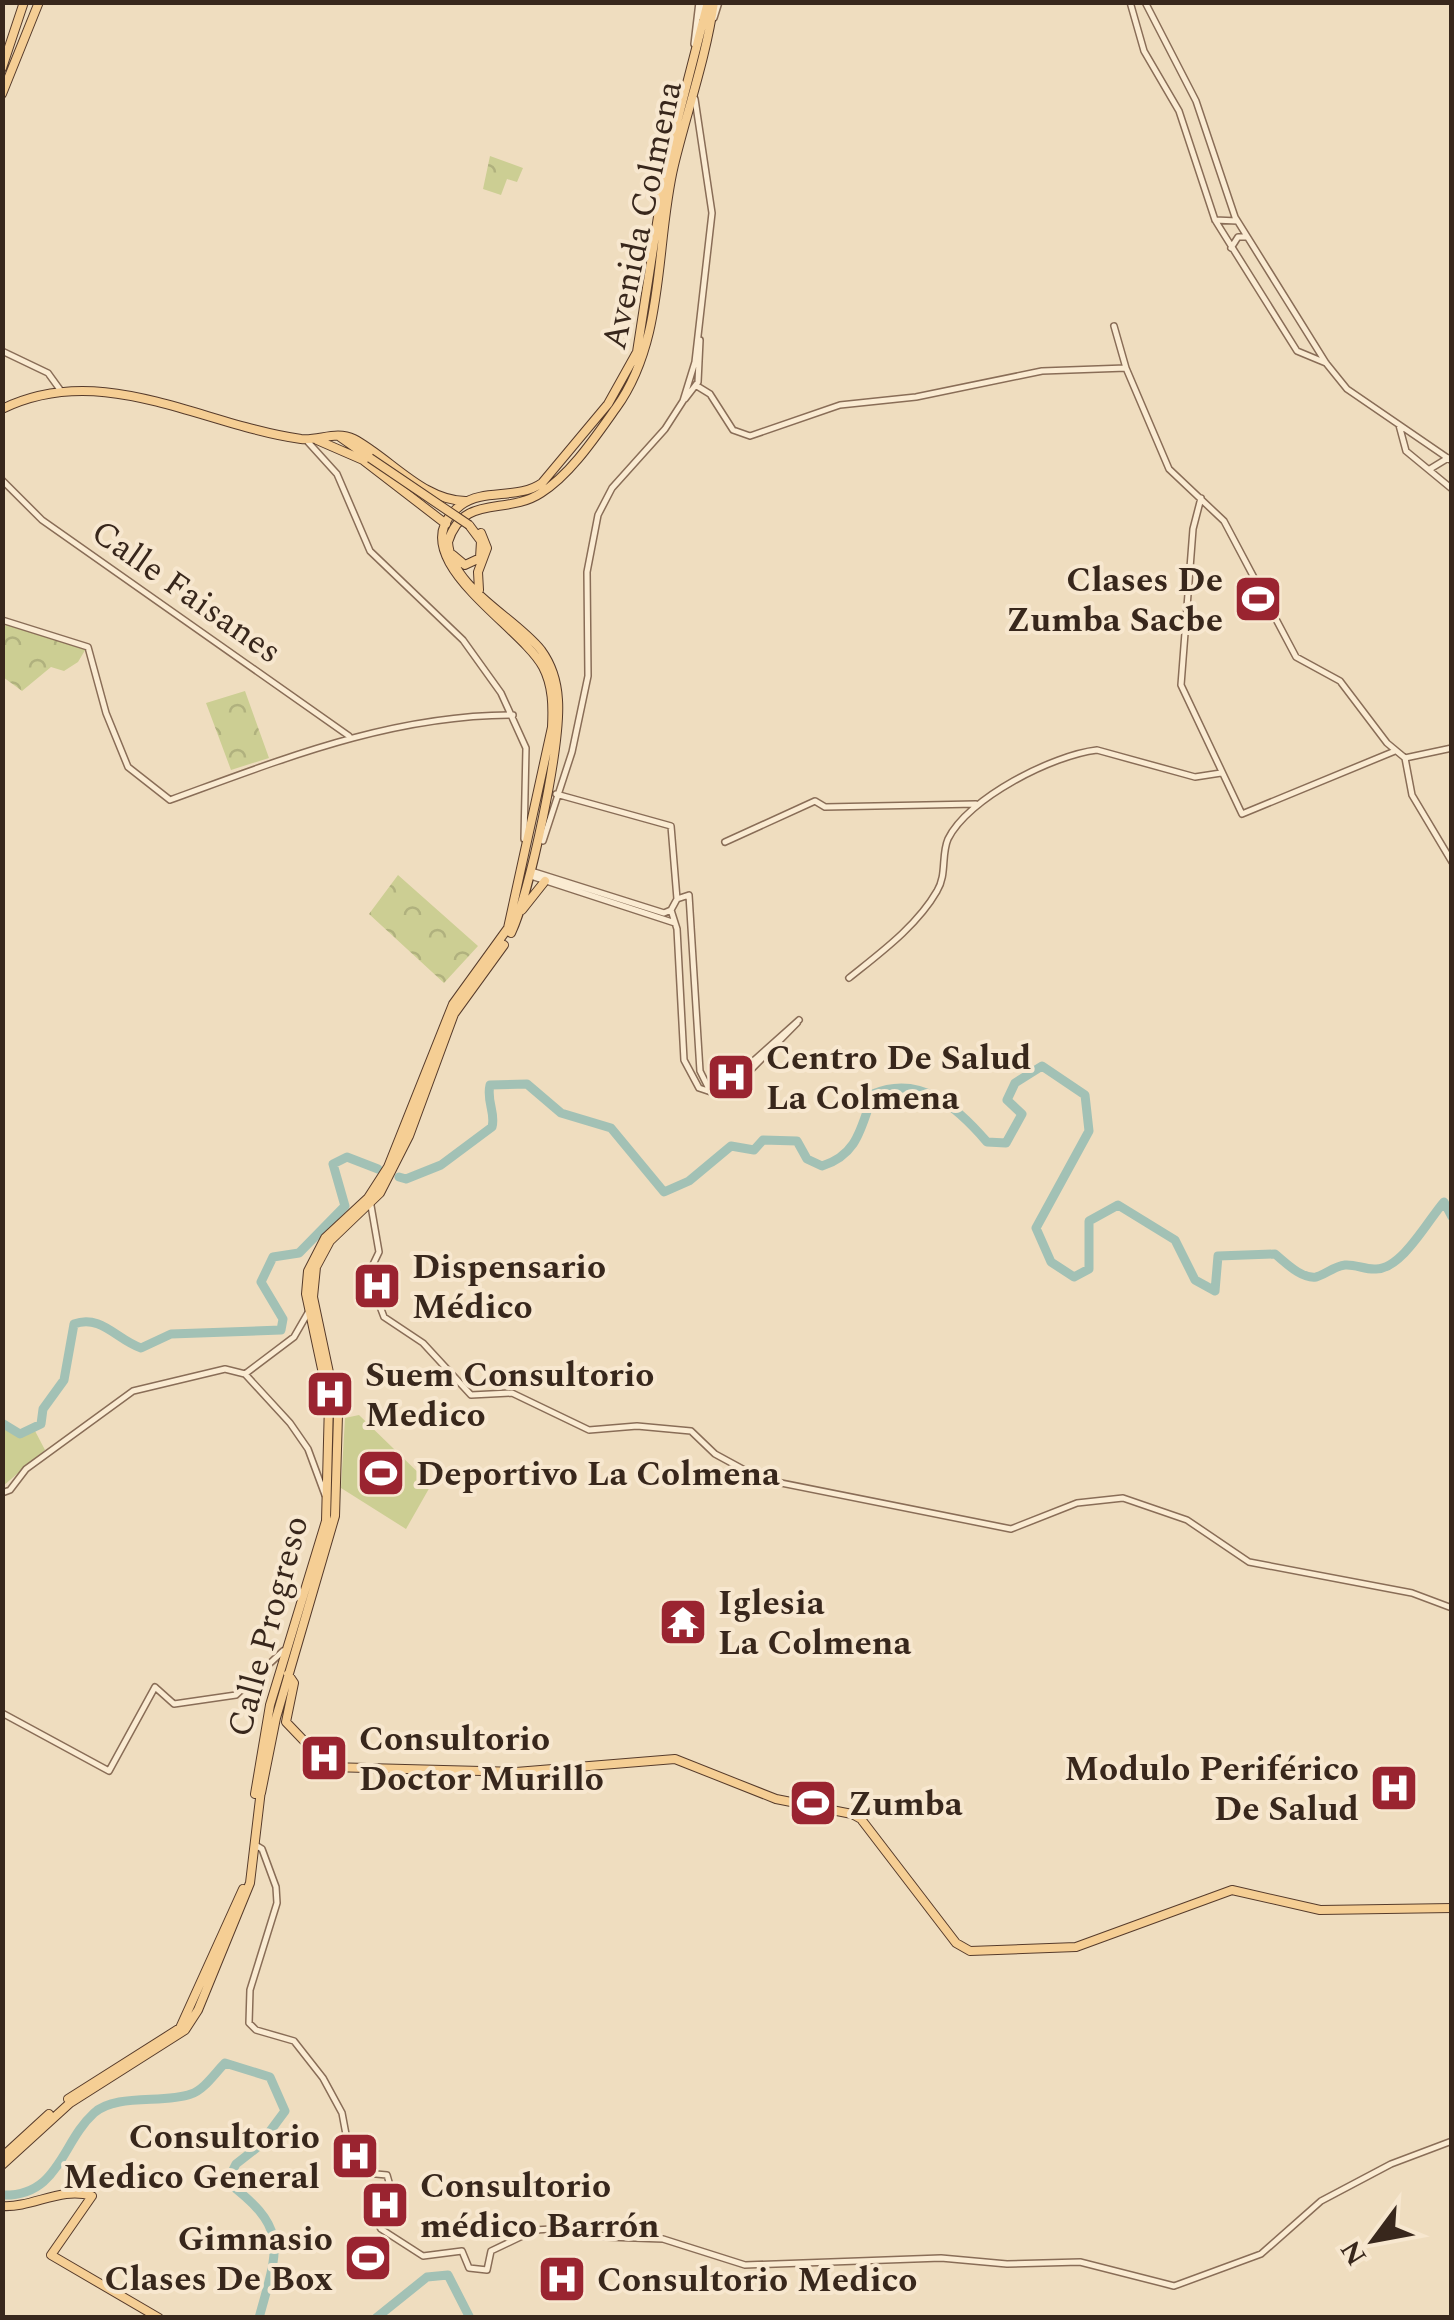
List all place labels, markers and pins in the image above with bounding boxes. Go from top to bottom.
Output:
place label: Clases De Zumba Sacbe [1006,554,1223,647]
sports icon: Clases De Zumba Sacbe [1232,573,1284,625]
place label: Centro De Salud La Colmena [766,1032,1031,1125]
hospital icon: Centro De Salud La Colmena [705,1051,757,1103]
place label: Dispensario Médico [412,1241,606,1334]
hospital icon: Dispensario Médico [351,1260,403,1312]
place label: Suem Consultorio Medico [365,1349,654,1442]
hospital icon: Suem Consultorio Medico [304,1368,356,1420]
sports icon: Deportivo La Colmena [355,1447,407,1499]
place label: Deportivo La Colmena [416,1448,780,1501]
place label: Iglesia La Colmena [718,1577,911,1670]
temple icon: Iglesia La Colmena [657,1596,709,1648]
place label: Consultorio Doctor Murillo [359,1713,604,1806]
hospital icon: Consultorio Doctor Murillo [298,1732,350,1784]
place label: Modulo Periférico De Salud [1064,1743,1359,1836]
hospital icon: Modulo Periférico De Salud [1368,1762,1420,1814]
sports icon: Zumba [787,1777,839,1829]
place label: Zumba [848,1778,963,1831]
place label: Consultorio Medico General [63,2111,320,2204]
hospital icon: Consultorio Medico General [329,2130,381,2182]
place label: Consultorio médico Barrón [420,2160,660,2253]
hospital icon: Consultorio médico Barrón [359,2179,411,2231]
place label: Gimnasio Clases De Box [105,2213,333,2306]
sports icon: Gimnasio Clases De Box [342,2232,394,2284]
hospital icon: Consultorio Medico [536,2253,588,2305]
place label: Consultorio Medico [597,2254,917,2307]

